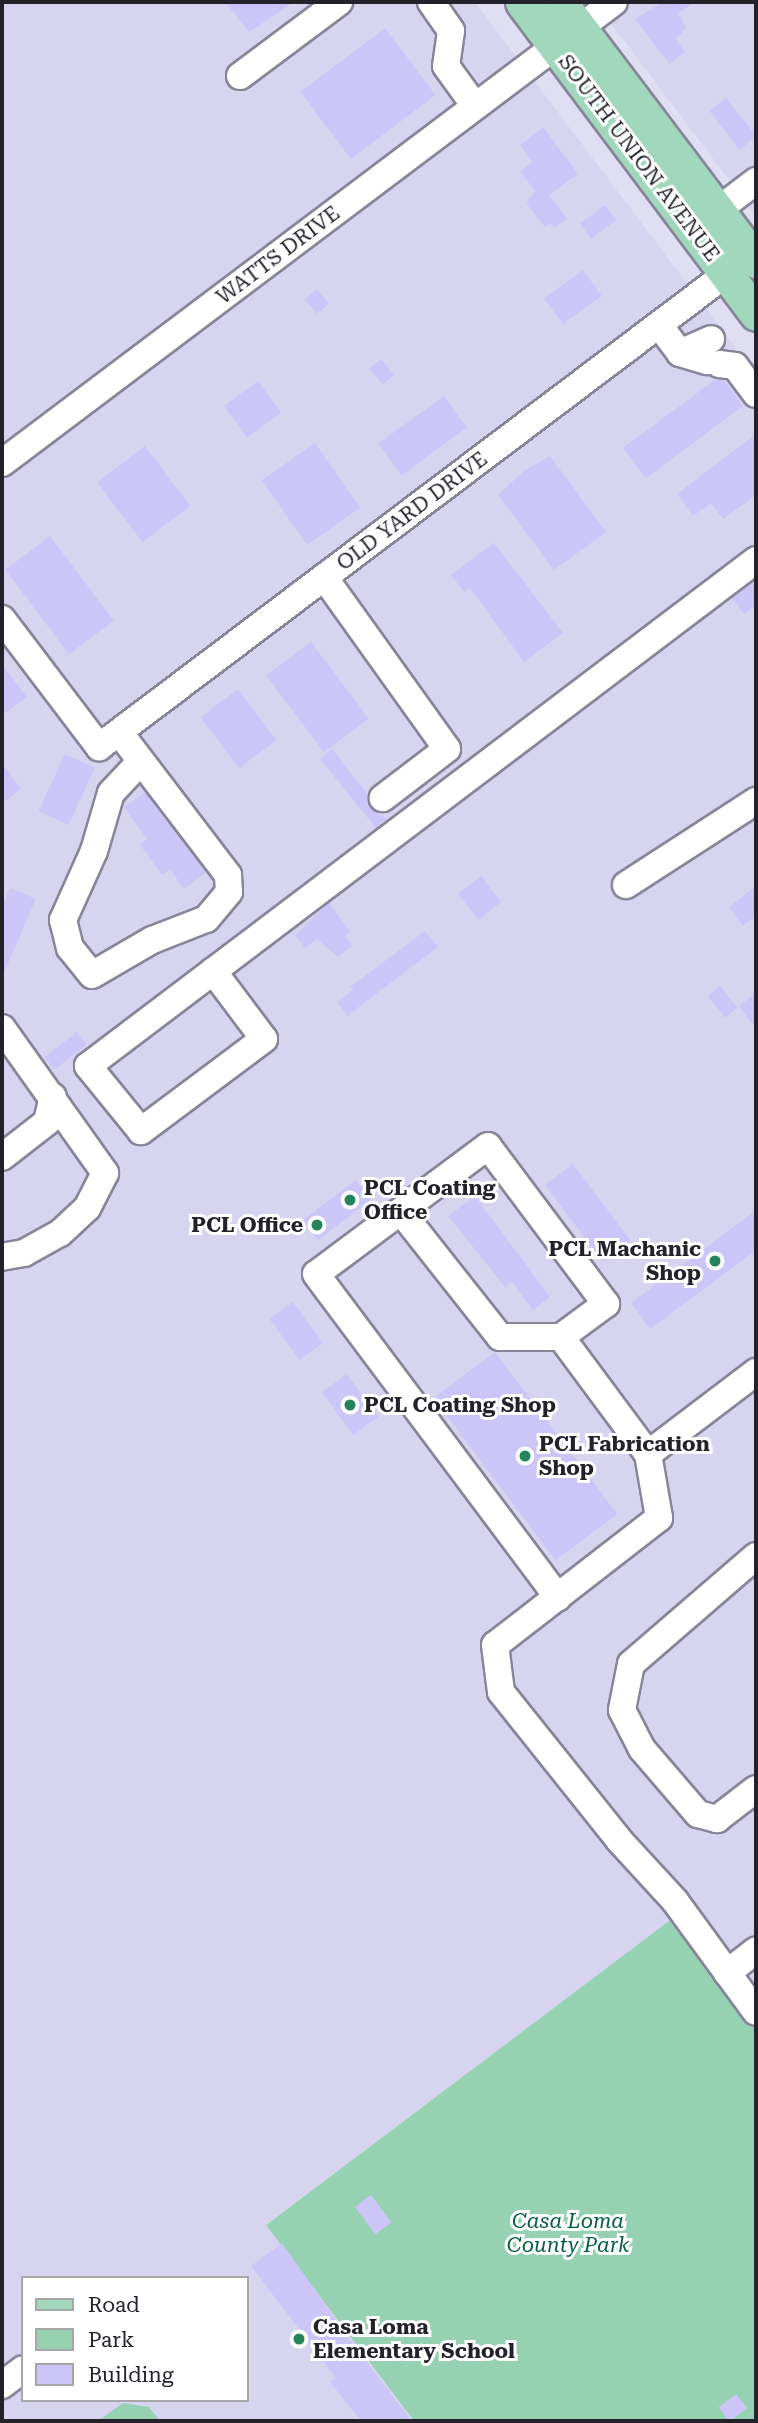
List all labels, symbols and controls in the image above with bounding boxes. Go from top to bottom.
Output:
street label: SOUTH UNION AVENUE [553,50,725,266]
street label: WATTS DRIVE [211,200,345,310]
street label: OLD YARD DRIVE [332,446,492,576]
place label: PCL Coating Office [364,1175,496,1225]
marker: PCL Coating Office [342,1192,358,1208]
place label: PCL Office [191,1212,303,1238]
marker: PCL Office [309,1217,325,1233]
place label: PCL Machanic Shop [548,1236,701,1286]
marker: PCL Machanic Shop [707,1253,723,1269]
place label: PCL Coating Shop [364,1392,556,1418]
marker: PCL Coating Shop [342,1397,358,1413]
place label: PCL Fabrication Shop [539,1431,710,1481]
marker: PCL Fabrication Shop [517,1448,533,1464]
park label: Casa Loma County Park [507,2208,629,2258]
legend [21,2276,248,2402]
text: Road [88,2293,140,2317]
place label: Casa Loma Elementary School [313,2314,515,2364]
text: Park [88,2328,134,2352]
marker: Casa Loma Elementary School [291,2331,307,2347]
text: Building [88,2363,174,2387]

